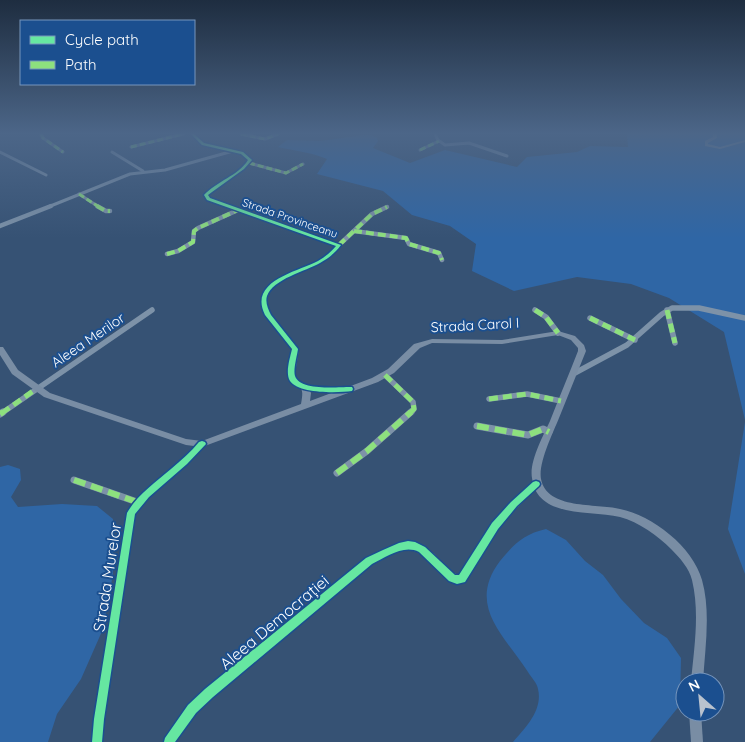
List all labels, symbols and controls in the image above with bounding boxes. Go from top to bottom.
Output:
legend [20,20,195,85]
text: Cycle path [65,30,139,49]
text: Path [65,55,97,74]
street label: Strada Provinceanu [240,195,340,241]
street label: Aleea Merilor [48,308,129,371]
street label: Strada Carol I [430,314,520,336]
street label: Strada Murelor [88,521,126,633]
street label: Aleea Democrației [215,571,333,673]
north arrow [675,672,725,722]
text: N [685,675,703,696]

